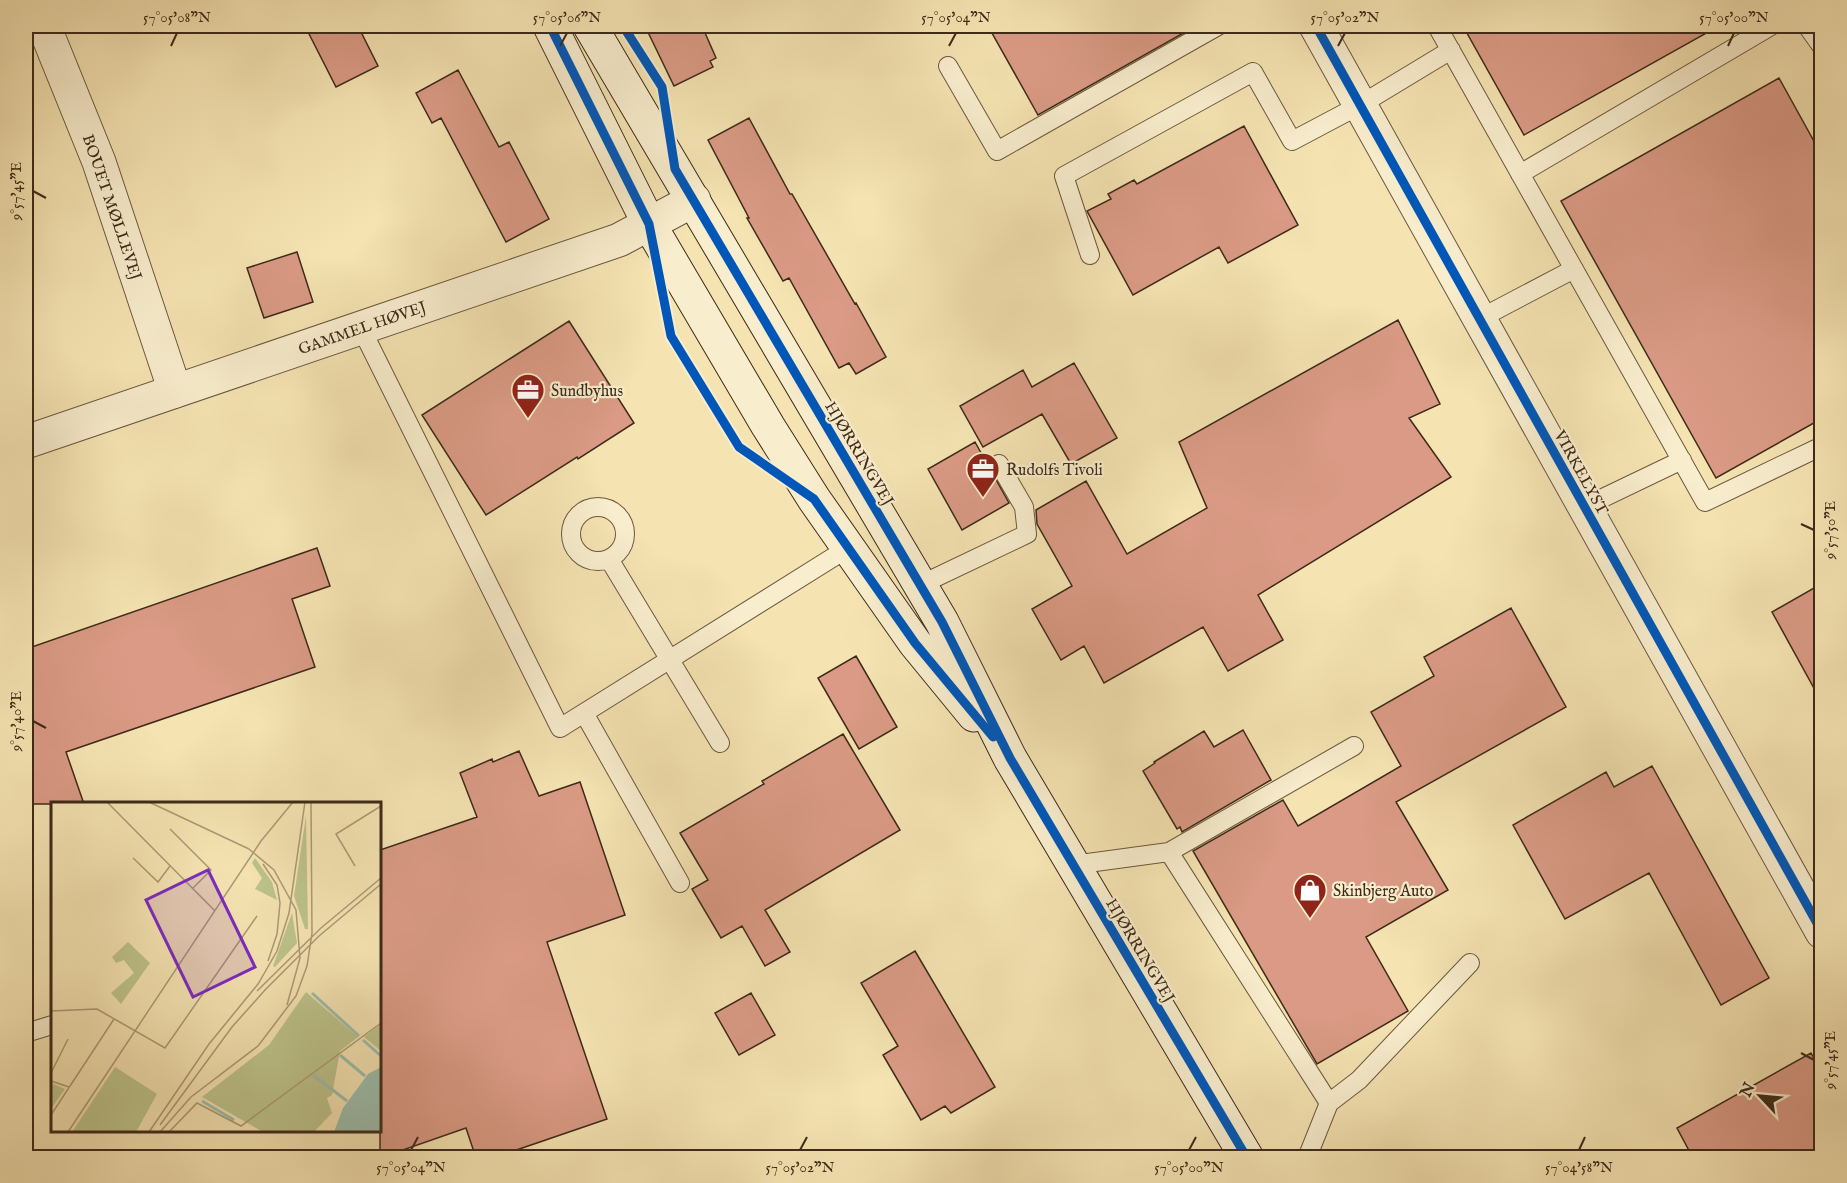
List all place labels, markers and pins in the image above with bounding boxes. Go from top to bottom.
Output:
office icon: Sundbyhus [510,372,546,419]
place label: Sundbyhus [551,382,623,402]
office icon: Rudolfs Tivoli [965,451,1001,498]
place label: Rudolfs Tivoli [1006,461,1103,481]
shop icon: Skinbjerg Auto [1292,872,1328,919]
place label: Skinbjerg Auto [1333,882,1434,902]

